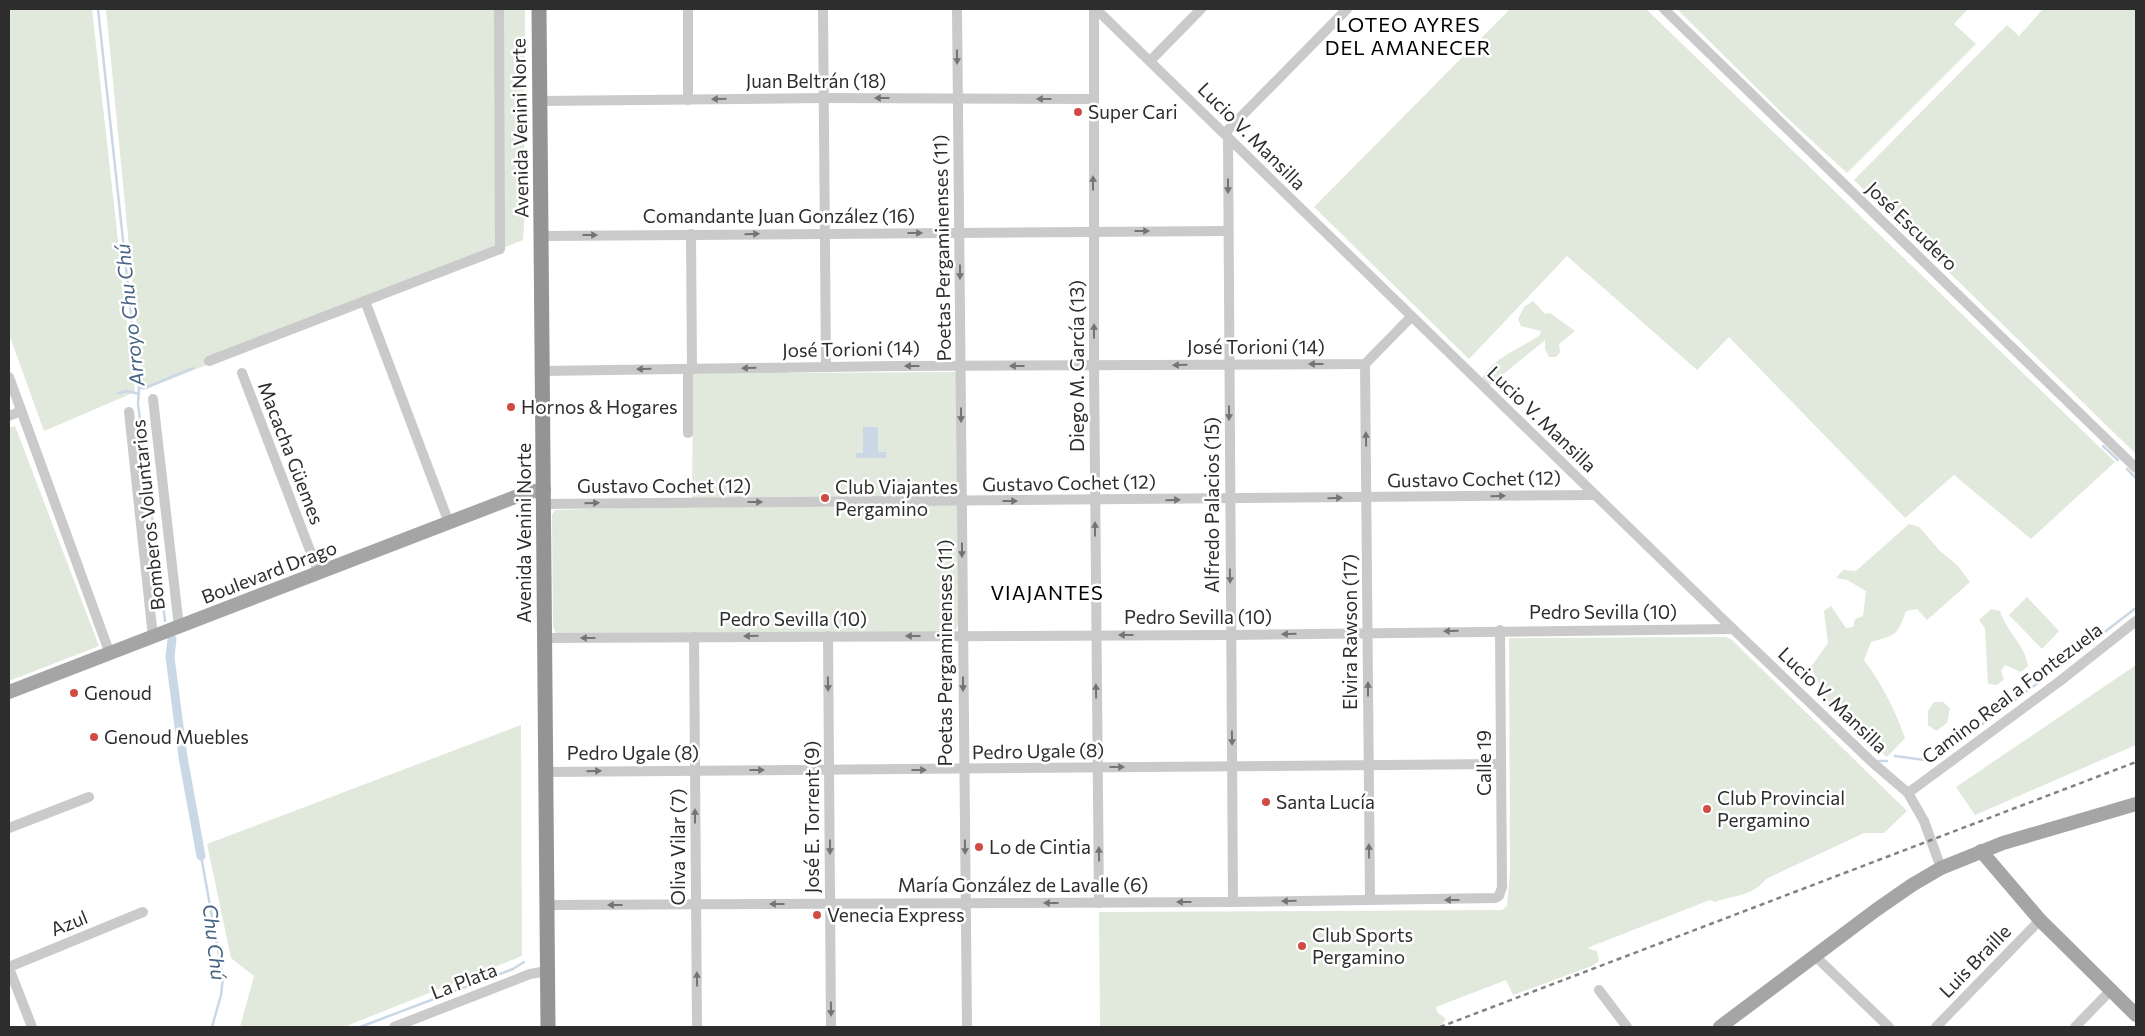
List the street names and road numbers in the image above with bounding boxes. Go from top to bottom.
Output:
street label: Avenida Venini Norte [506,38,533,218]
street label: Juan Beltrán (18) [746,69,886,92]
street label: Lucio V. Mansilla [1194,77,1311,194]
street label: Poetas Pergaminenses (11) [928,134,955,362]
street label: José Escudero [1862,176,1963,275]
street label: Comandante Juan González (16) [643,204,915,227]
street label: Diego M. García (13) [1065,280,1088,452]
street label: José Torioni (14) [1187,335,1325,358]
street label: José Torioni (14) [782,336,920,361]
street label: Lucio V. Mansilla [1483,361,1602,476]
street label: Macacha Güemes [254,378,329,527]
street label: Alfredo Palacios (15) [1200,417,1223,593]
street label: Bomberos Voluntarios [126,419,169,612]
street label: Avenida Venini Norte [512,443,535,623]
street label: Gustavo Cochet (12) [1387,465,1561,492]
street label: Gustavo Cochet (12) [982,469,1156,496]
street label: Gustavo Cochet (12) [577,474,751,497]
street label: Boulevard Drago [198,535,340,608]
street label: Poetas Pergaminenses (11) [933,540,956,766]
street label: Elvira Rawson (17) [1338,554,1361,710]
street label: Pedro Sevilla (10) [1529,600,1677,623]
street label: Pedro Sevilla (10) [1124,605,1272,628]
street label: Pedro Sevilla (10) [719,607,867,630]
street label: Camino Real a Fontezuela [1917,617,2106,768]
street label: Lucio V. Mansilla [1774,642,1893,757]
street label: Calle 19 [1472,730,1495,796]
street label: Pedro Ugale (8) [972,738,1104,763]
street label: Pedro Ugale (8) [567,741,699,764]
street label: José E. Torrent (9) [800,741,823,893]
street label: Oliva Vilar (7) [666,789,689,905]
street label: María González de Lavalle (6) [898,873,1148,896]
street label: Azul [47,905,91,940]
street label: Luis Braille [1934,919,2015,1002]
street label: La Plata [428,957,500,1004]

